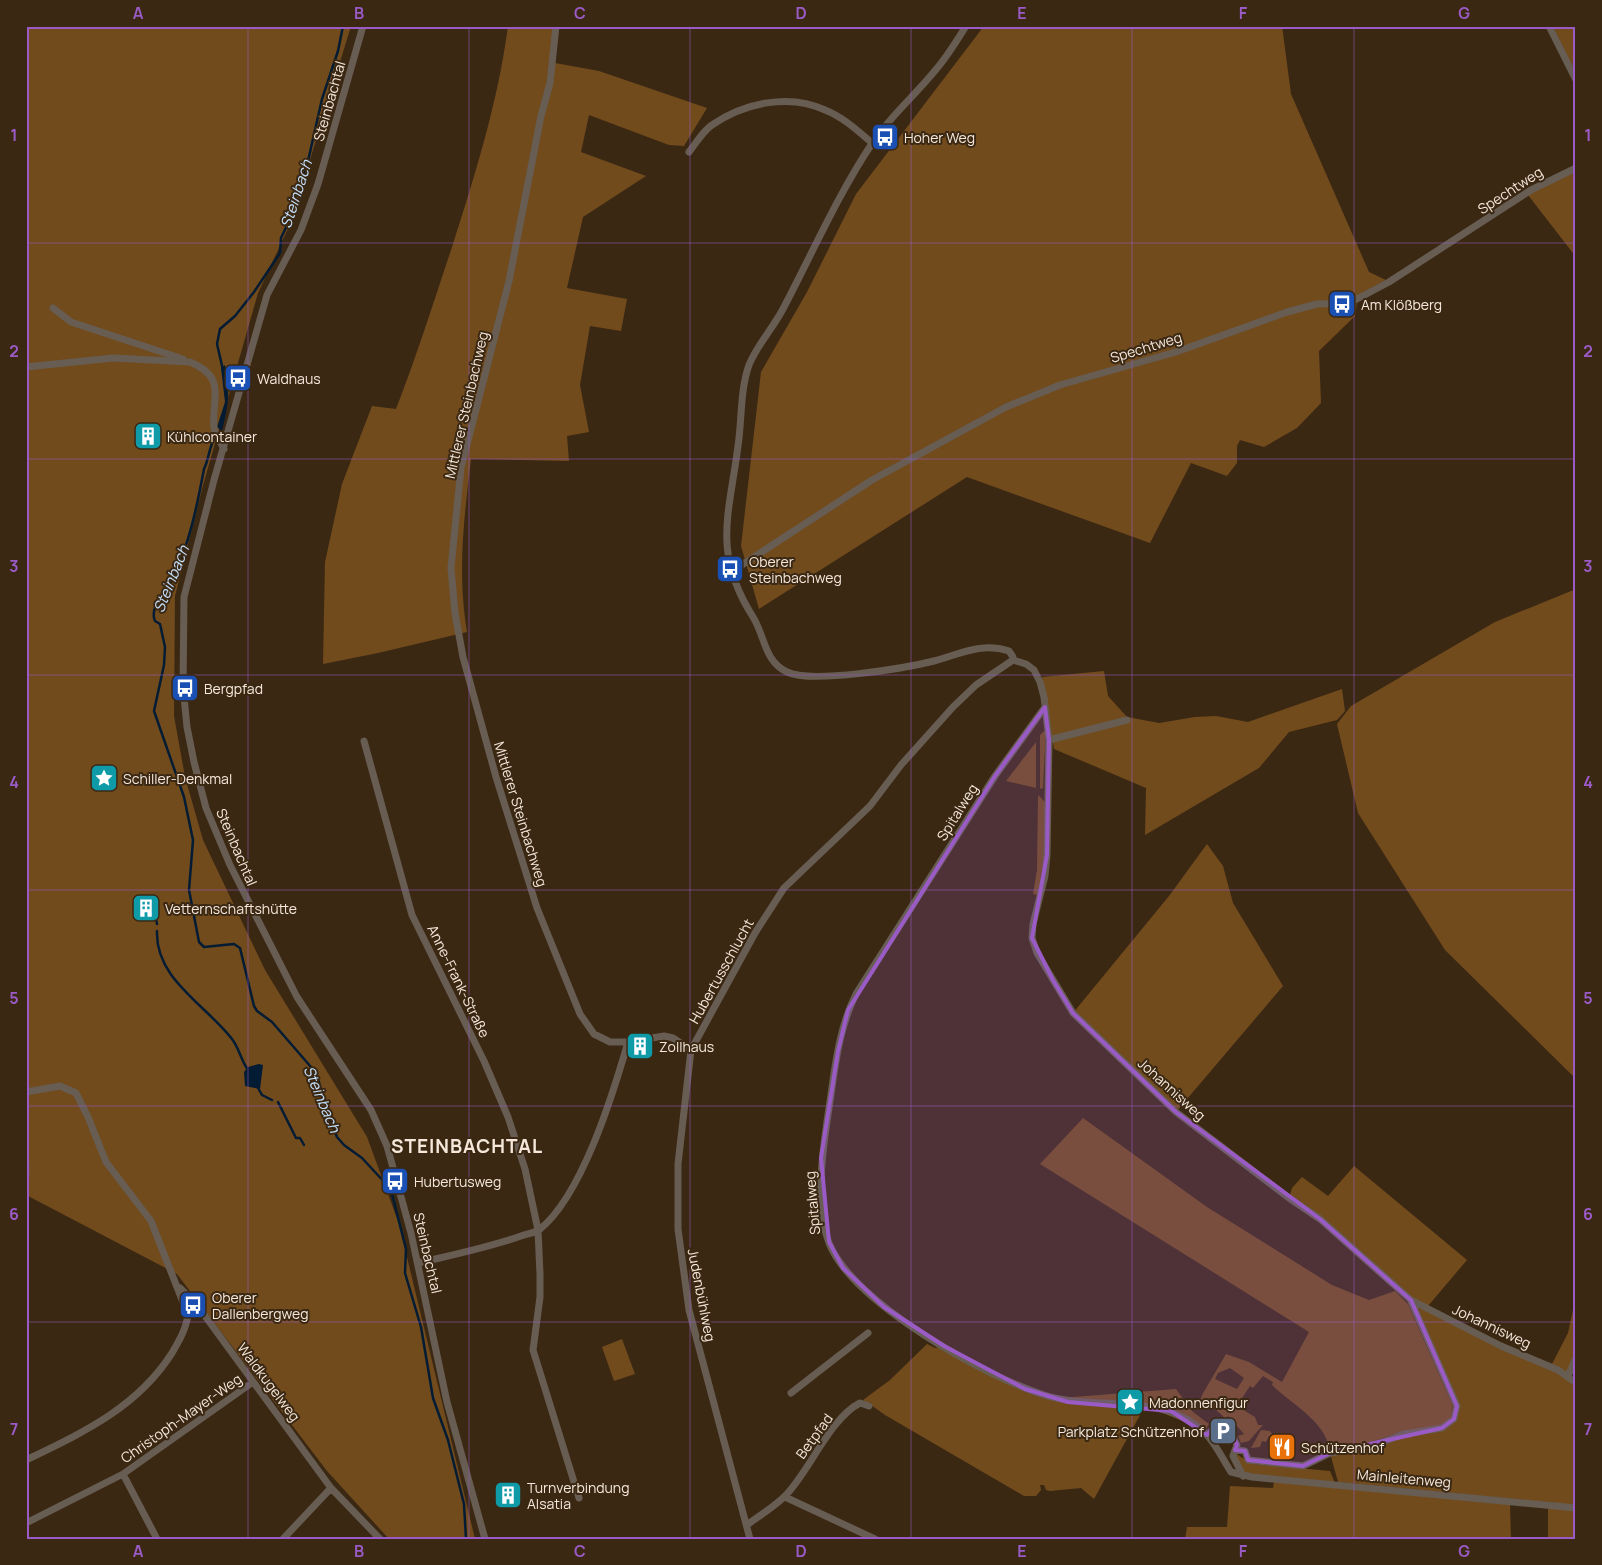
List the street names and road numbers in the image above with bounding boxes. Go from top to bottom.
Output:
street label: Steinbachtal [308,59,350,143]
street label: Spechtweg [1474,162,1546,218]
street label: Spechtweg [1108,327,1184,367]
street label: Mittlerer Steinbachweg [440,329,492,481]
street label: Mittlerer Steinbachweg [490,739,552,889]
street label: Spitalweg [932,780,982,844]
street label: Steinbachtal [212,805,262,889]
street label: Hubertusschlucht [684,915,758,1027]
street label: Anne-Frank-Straße [423,921,495,1041]
street label: Johannisweg [1134,1054,1210,1124]
street label: Spitalweg [800,1170,824,1236]
street label: Steinbachtal [409,1211,447,1295]
street label: Judenbühlweg [684,1247,720,1343]
street label: Johannisweg [1450,1299,1534,1353]
street label: Waldkugelweg [233,1339,305,1425]
street label: Christoph-Mayer-Weg [117,1369,245,1467]
street label: Betpfad [791,1410,837,1462]
street label: Mainleitenweg [1356,1464,1452,1492]

